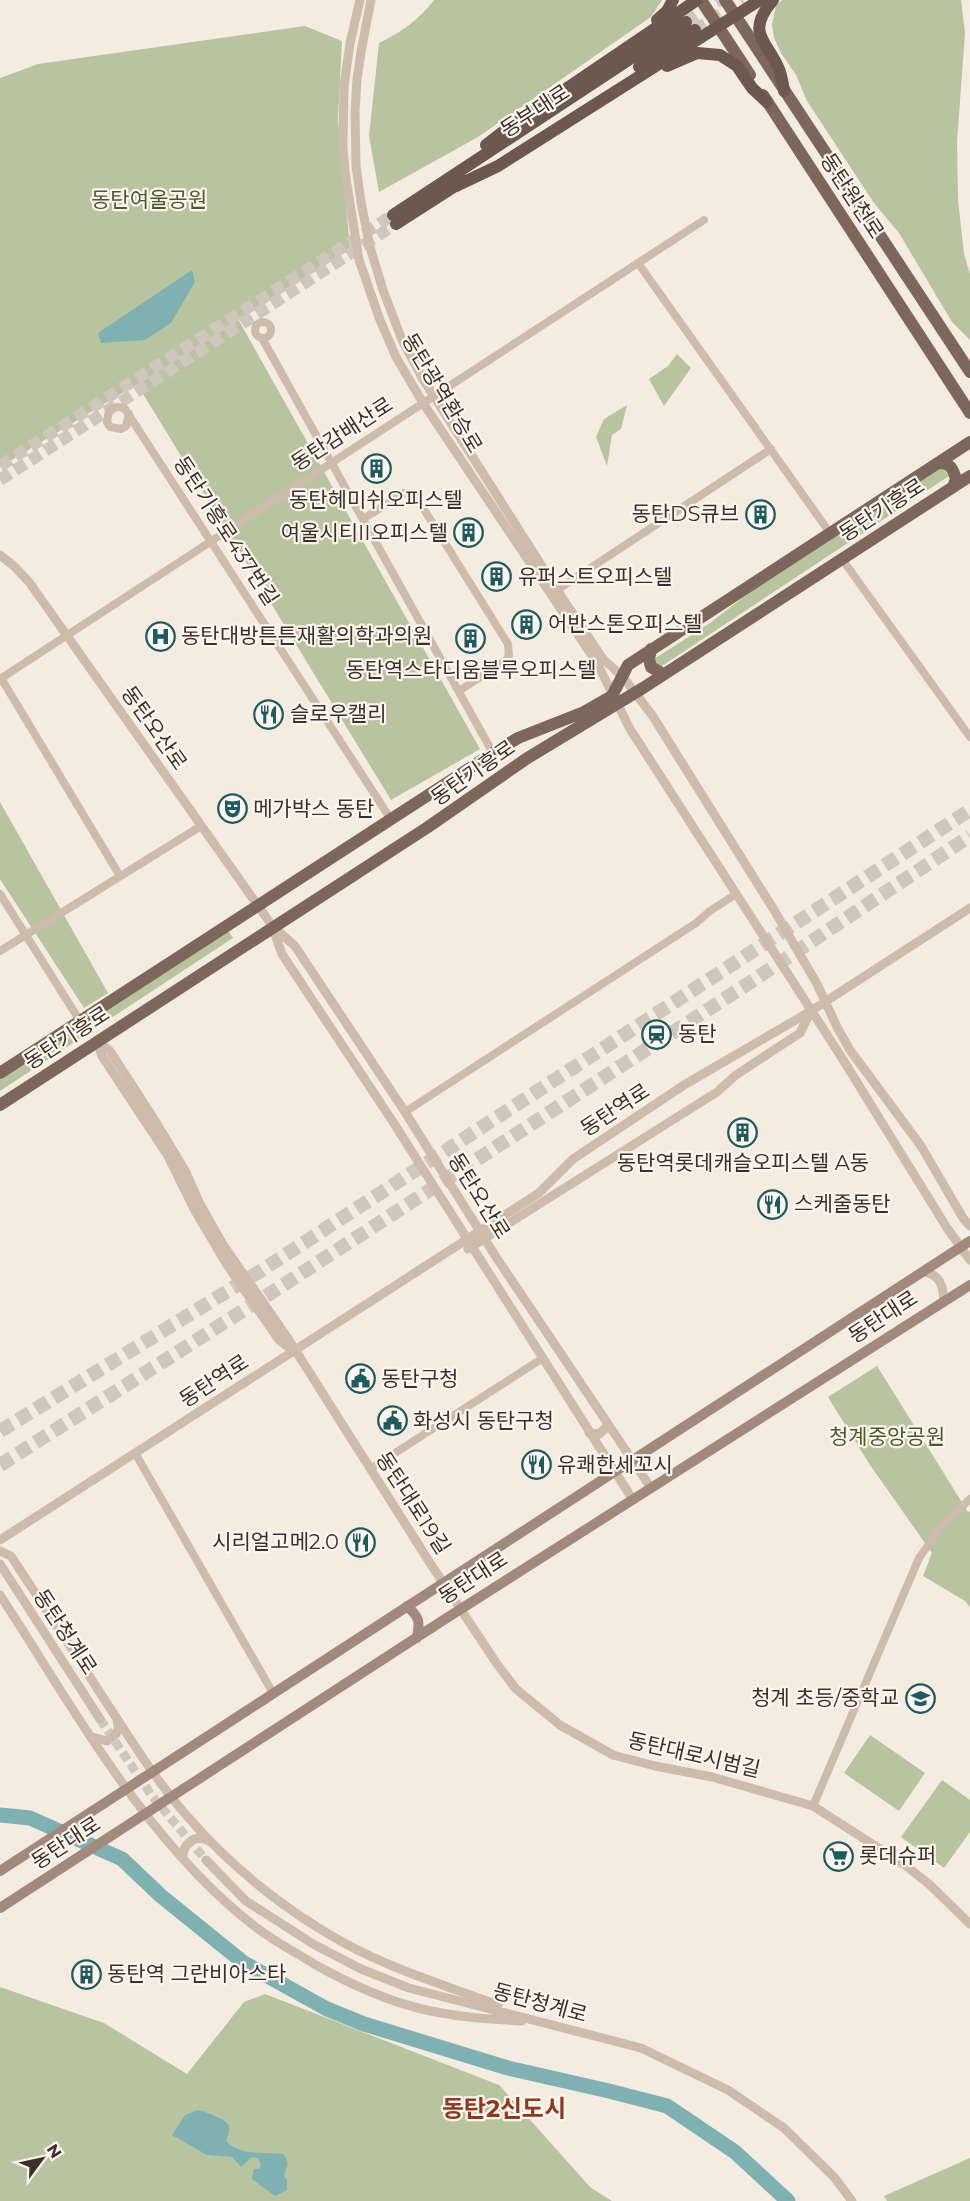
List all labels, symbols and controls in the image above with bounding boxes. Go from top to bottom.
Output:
street label: 동부대로 [496,79,574,142]
street label: 동탄원천로 [816,148,889,243]
park label: 동탄여울공원 [91,187,207,212]
street label: 동탄광역환승로 [397,328,488,457]
street label: 동탄감배산로 [286,392,397,476]
street label: 동탄기흥로437번길 [169,451,284,610]
building icon: 동탄헤미쉬오피스텔 [360,453,392,485]
street label: 동탄기흥로 [834,473,929,546]
place label: 동탄헤미쉬오피스텔 [289,487,463,512]
building icon: 동탄DS큐브 [744,498,776,530]
place label: 동탄DS큐브 [631,501,739,526]
building icon: 여울시티II오피스텔 [453,517,485,549]
place label: 여울시티II오피스텔 [281,520,448,545]
building icon: 유퍼스트오피스텔 [481,561,513,593]
place label: 유퍼스트오피스텔 [518,564,673,589]
building icon: 어반스톤오피스텔 [511,608,543,640]
place label: 어반스톤오피스텔 [548,611,703,636]
hospital icon: 동탄대방튼튼재활의학과의원 [144,620,176,652]
place label: 동탄대방튼튼재활의학과의원 [181,623,432,648]
building icon: 동탄역스타디움블루오피스텔 [455,623,487,655]
place label: 동탄역스타디움블루오피스텔 [345,657,597,682]
street label: 동탄오산로 [116,681,192,774]
restaurant icon: 슬로우캘리 [253,698,285,730]
place label: 슬로우캘리 [290,701,387,726]
street label: 동탄기흥로 [426,735,519,811]
theatre icon: 메가박스 동탄 [216,793,248,825]
place label: 메가박스 동탄 [253,796,374,821]
street label: 동탄기흥로 [19,1001,114,1074]
station icon: 동탄 [641,1018,673,1050]
place label: 동탄 [678,1021,717,1046]
street label: 동탄역로 [576,1078,654,1141]
building icon: 동탄역롯데캐슬오피스텔 A동 [727,1116,759,1148]
street label: 동탄오산로 [443,1148,516,1243]
place label: 동탄역롯데캐슬오피스텔 A동 [617,1150,869,1175]
restaurant icon: 스케줄동탄 [757,1188,789,1220]
place label: 스케줄동탄 [794,1191,891,1216]
street label: 동탄대로 [844,1285,922,1348]
street label: 동탄역로 [175,1349,253,1412]
public building icon: 동탄구청 [344,1363,376,1395]
place label: 동탄구청 [381,1366,458,1391]
public building icon: 화성시 동탄구청 [376,1405,408,1437]
place label: 화성시 동탄구청 [413,1408,554,1433]
park label: 청계중앙공원 [829,1424,945,1449]
street label: 동탄대로19길 [371,1447,456,1559]
restaurant icon: 유쾌한세꼬시 [520,1449,552,1481]
place label: 유쾌한세꼬시 [557,1452,673,1477]
restaurant icon: 시리얼고메2.0 [344,1526,376,1558]
place label: 시리얼고메2.0 [212,1529,339,1554]
street label: 동탄대로 [434,1546,512,1609]
street label: 동탄청계로 [29,1584,102,1679]
school or university icon: 청계 초등/중학교 [904,1682,936,1714]
place label: 청계 초등/중학교 [751,1685,899,1710]
street label: 동탄대로시범길 [625,1727,763,1782]
street label: 동탄대로 [27,1811,105,1874]
supermarket icon: 롯데슈퍼 [822,1840,854,1872]
place label: 롯데슈퍼 [859,1843,936,1868]
building icon: 동탄역 그란비아스타 [70,1958,102,1990]
place label: 동탄역 그란비아스타 [107,1961,286,1986]
street label: 동탄청계로 [490,1978,590,2027]
district label: 동탄2신도시 [442,2094,566,2123]
north arrow [12,2129,72,2189]
text: N [43,2141,66,2162]

